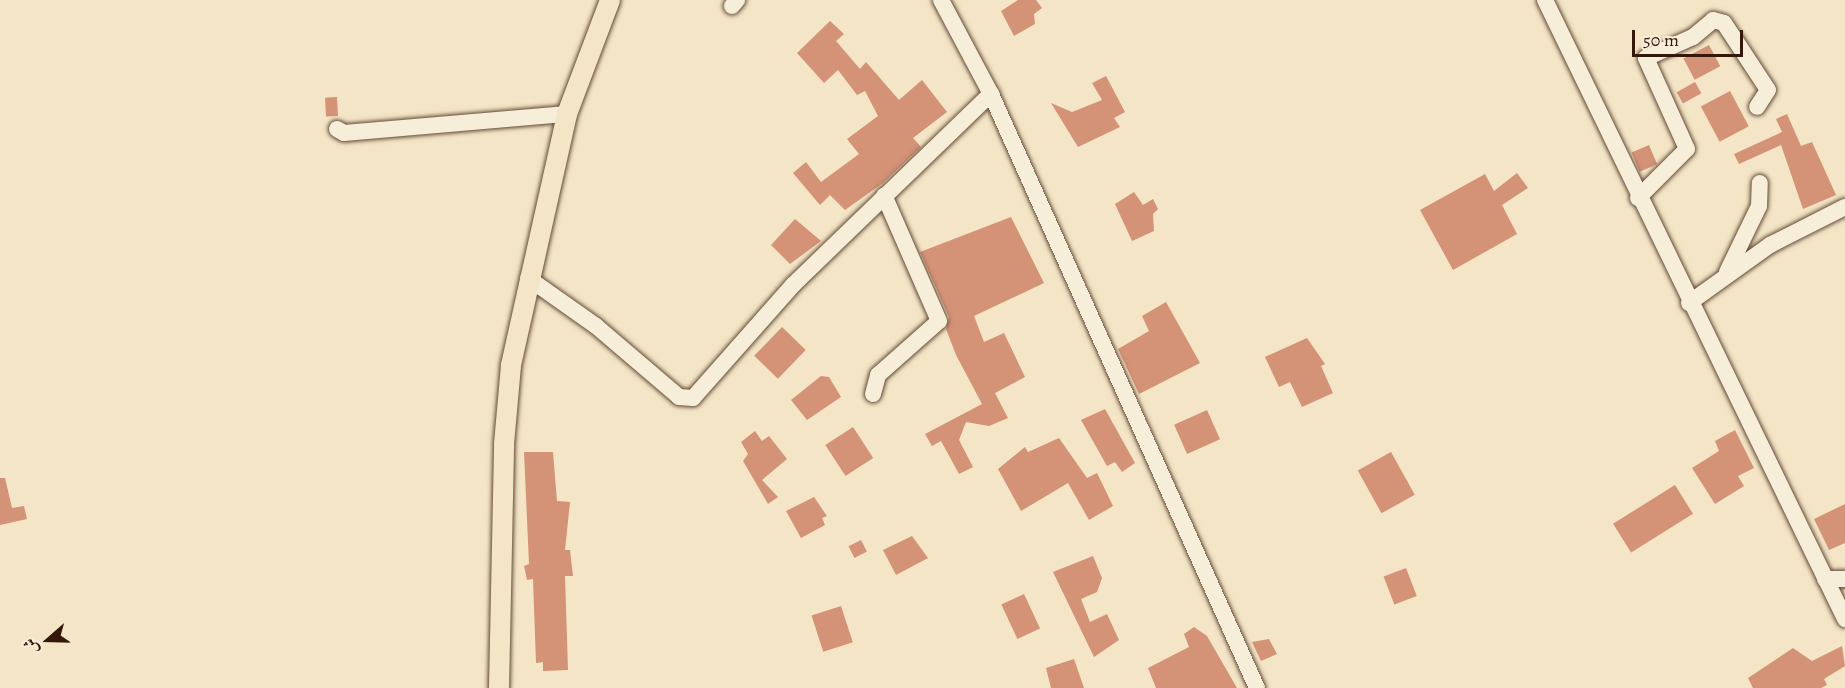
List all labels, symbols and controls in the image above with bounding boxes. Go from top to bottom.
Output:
scale bar [1635,18,1746,56]
text: 50 m [1643,28,1679,52]
north arrow [18,610,78,670]
text: ش [18,635,44,657]

